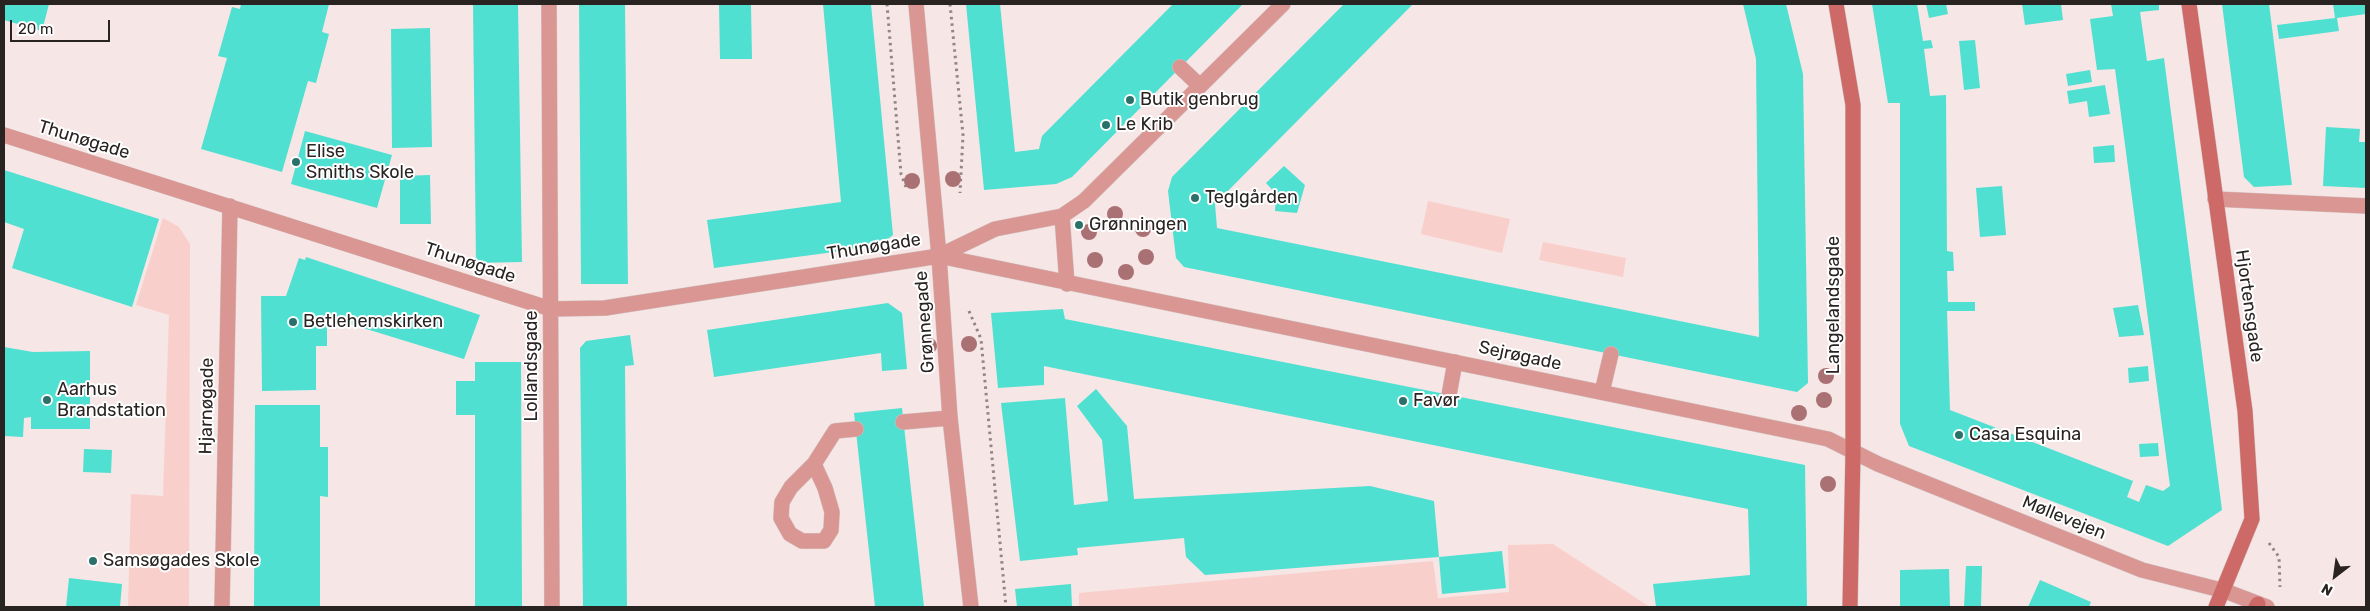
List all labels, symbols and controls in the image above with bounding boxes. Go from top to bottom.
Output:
scale bar [12,10,112,42]
text: 20 m [18,20,53,38]
place label: Butik genbrug [1140,89,1259,111]
marker: Butik genbrug [1124,94,1136,106]
place label: Le Krib [1116,114,1173,136]
street label: Thunøgade [36,116,132,164]
marker: Le Krib [1100,119,1112,131]
place label: Elise Smiths Skole [306,141,414,183]
marker: Elise Smiths Skole [290,156,302,168]
place label: Teglgården [1205,187,1298,209]
marker: Teglgården [1189,192,1201,204]
place label: Grønningen [1089,214,1187,236]
marker: Grønningen [1073,219,1085,231]
street label: Thunøgade [826,229,922,265]
street label: Langelandsgade [1823,236,1845,374]
street label: Thunøgade [422,238,518,288]
street label: Hjortensgade [2230,248,2268,364]
street label: Grønnegade [911,270,939,374]
street label: Lollandsgade [521,310,543,422]
place label: Betlehemskirken [303,311,443,333]
marker: Betlehemskirken [287,316,299,328]
street label: Sejrøgade [1477,337,1563,375]
street label: Hjarnøgade [195,357,219,455]
place label: Aarhus Brandstation [57,379,166,422]
place label: Favør [1413,390,1460,412]
marker: Aarhus Brandstation [41,394,53,406]
marker: Favør [1397,395,1409,407]
place label: Casa Esquina [1969,424,2081,446]
marker: Casa Esquina [1953,429,1965,441]
street label: Møllevejen [2019,491,2109,545]
place label: Samsøgades Skole [103,550,260,572]
north arrow [2310,551,2360,601]
marker: Samsøgades Skole [87,555,99,567]
text: N [2319,580,2336,599]

